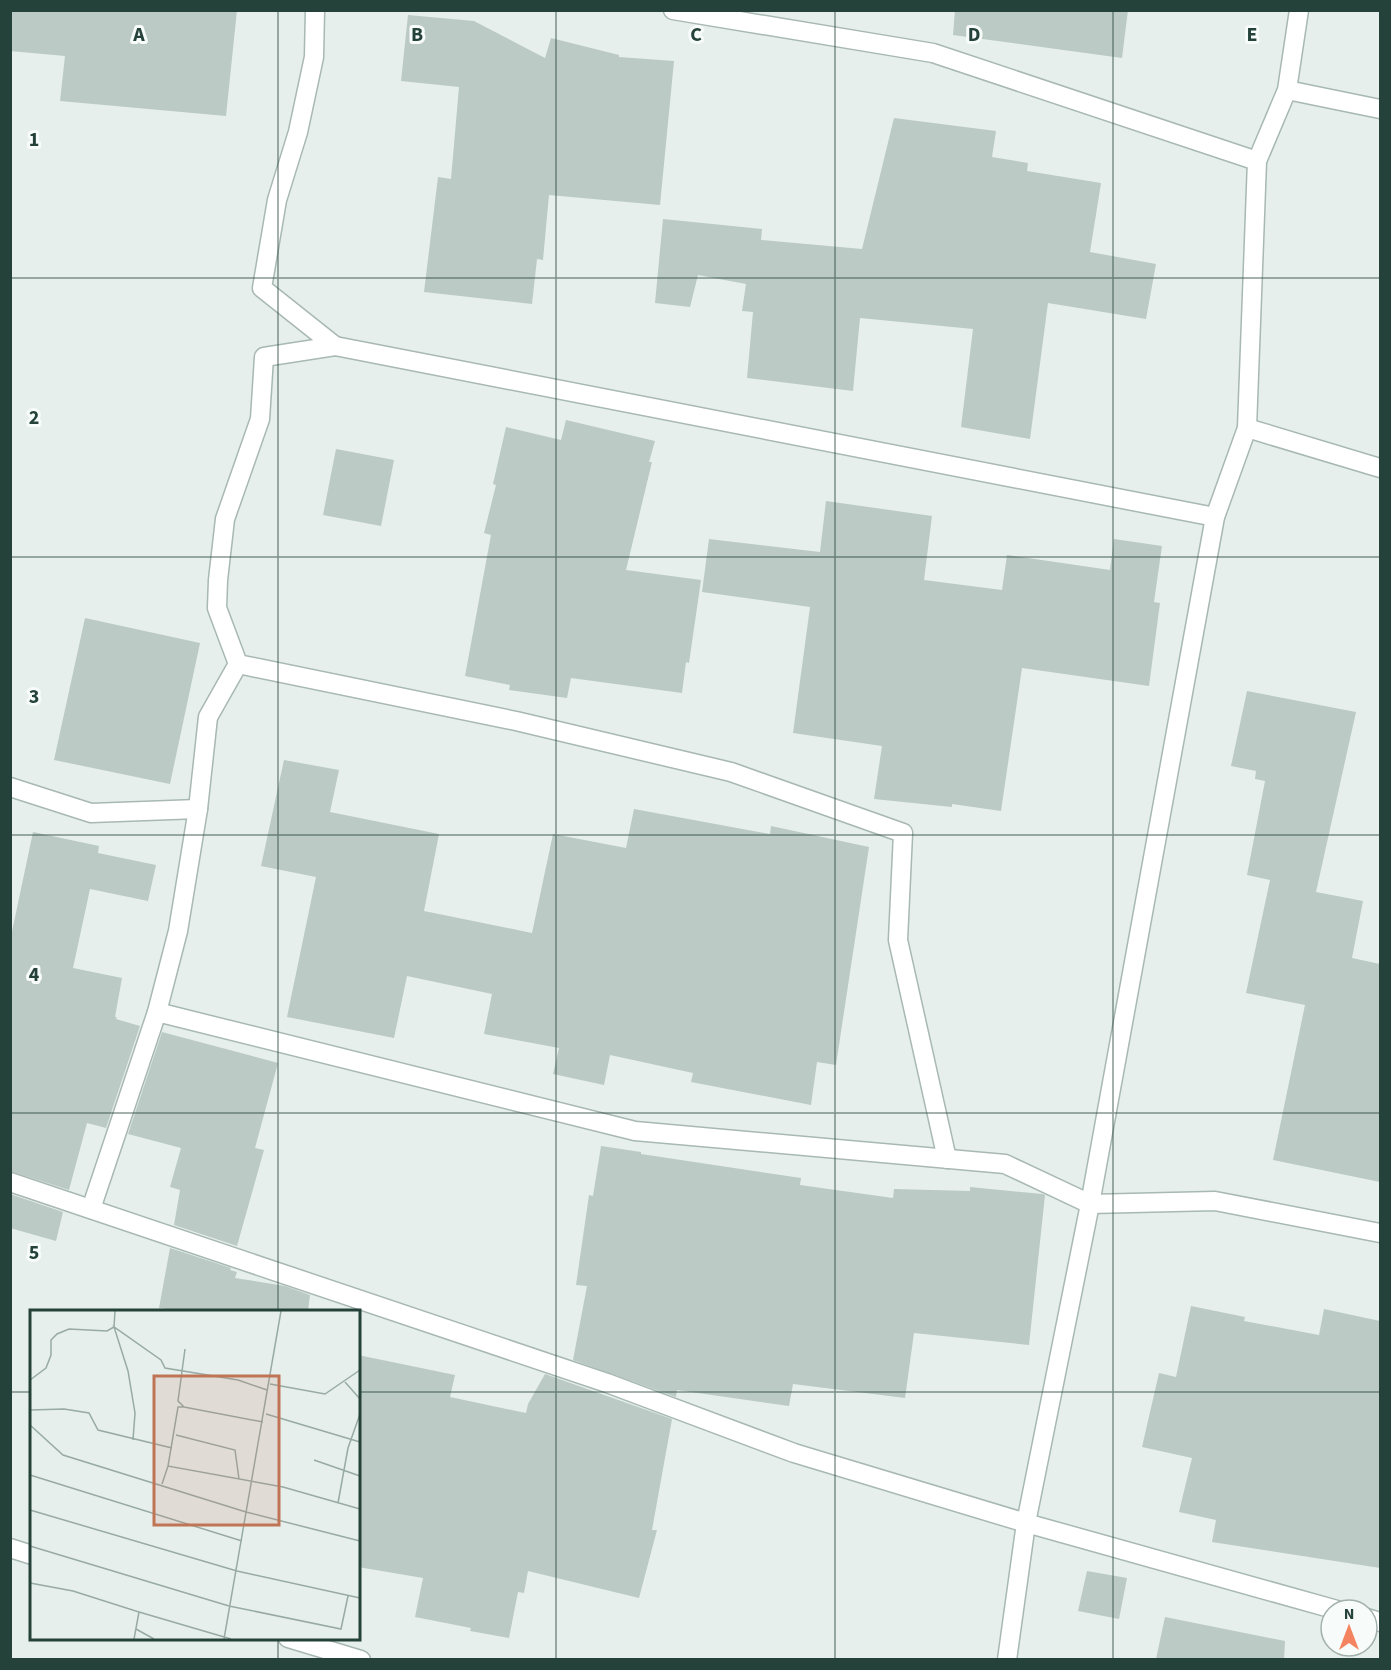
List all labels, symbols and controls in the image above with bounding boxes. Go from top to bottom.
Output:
text: A [132,21,145,49]
text: B [411,21,423,49]
text: C [690,21,702,49]
text: D [968,21,980,49]
text: E [1247,21,1257,49]
text: 1 [29,126,39,154]
text: 2 [29,404,39,432]
text: 3 [29,683,39,711]
text: 4 [29,961,40,989]
text: 5 [29,1239,39,1267]
inset map [30,1310,360,1640]
north arrow [1319,1598,1379,1658]
text: N [1344,1603,1354,1625]

